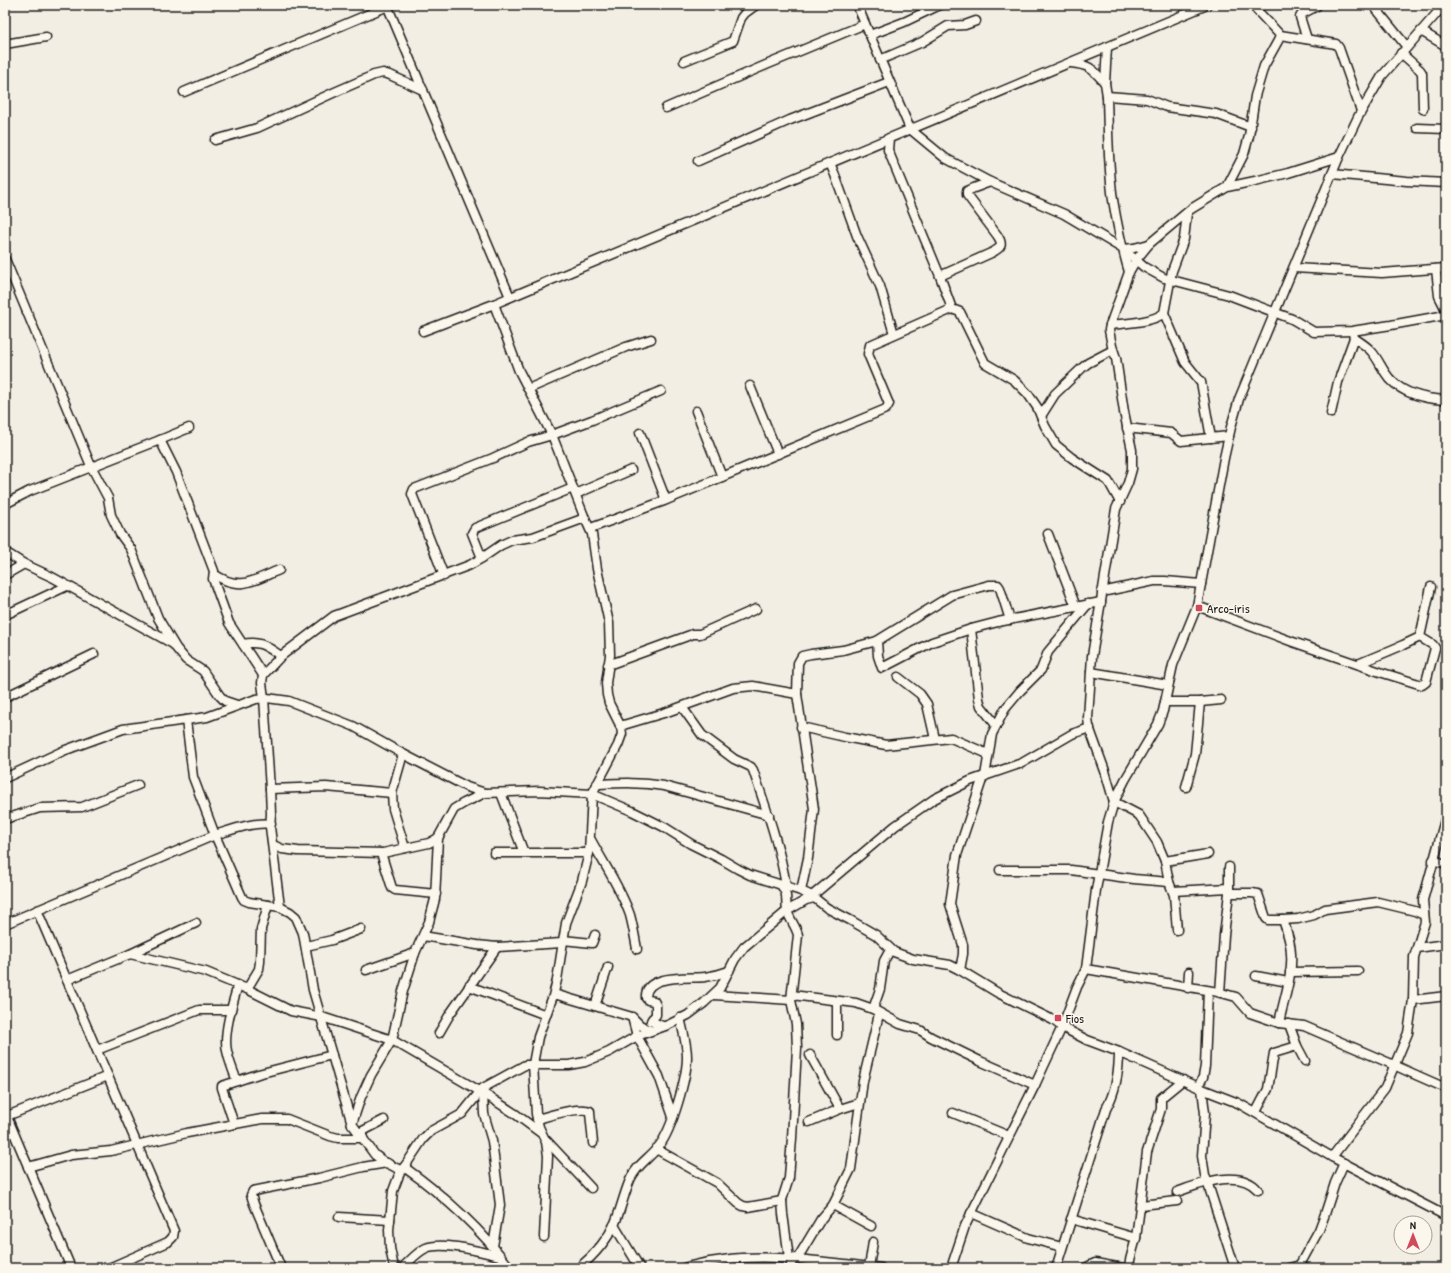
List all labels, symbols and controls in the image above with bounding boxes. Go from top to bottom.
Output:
place label: Arco-íris [1207,599,1250,617]
marker: Arco-íris [1194,603,1204,613]
place label: Fios [1065,1009,1084,1027]
marker: Fios [1053,1013,1063,1023]
north arrow [1393,1215,1433,1255]
text: N [1410,1218,1416,1232]

